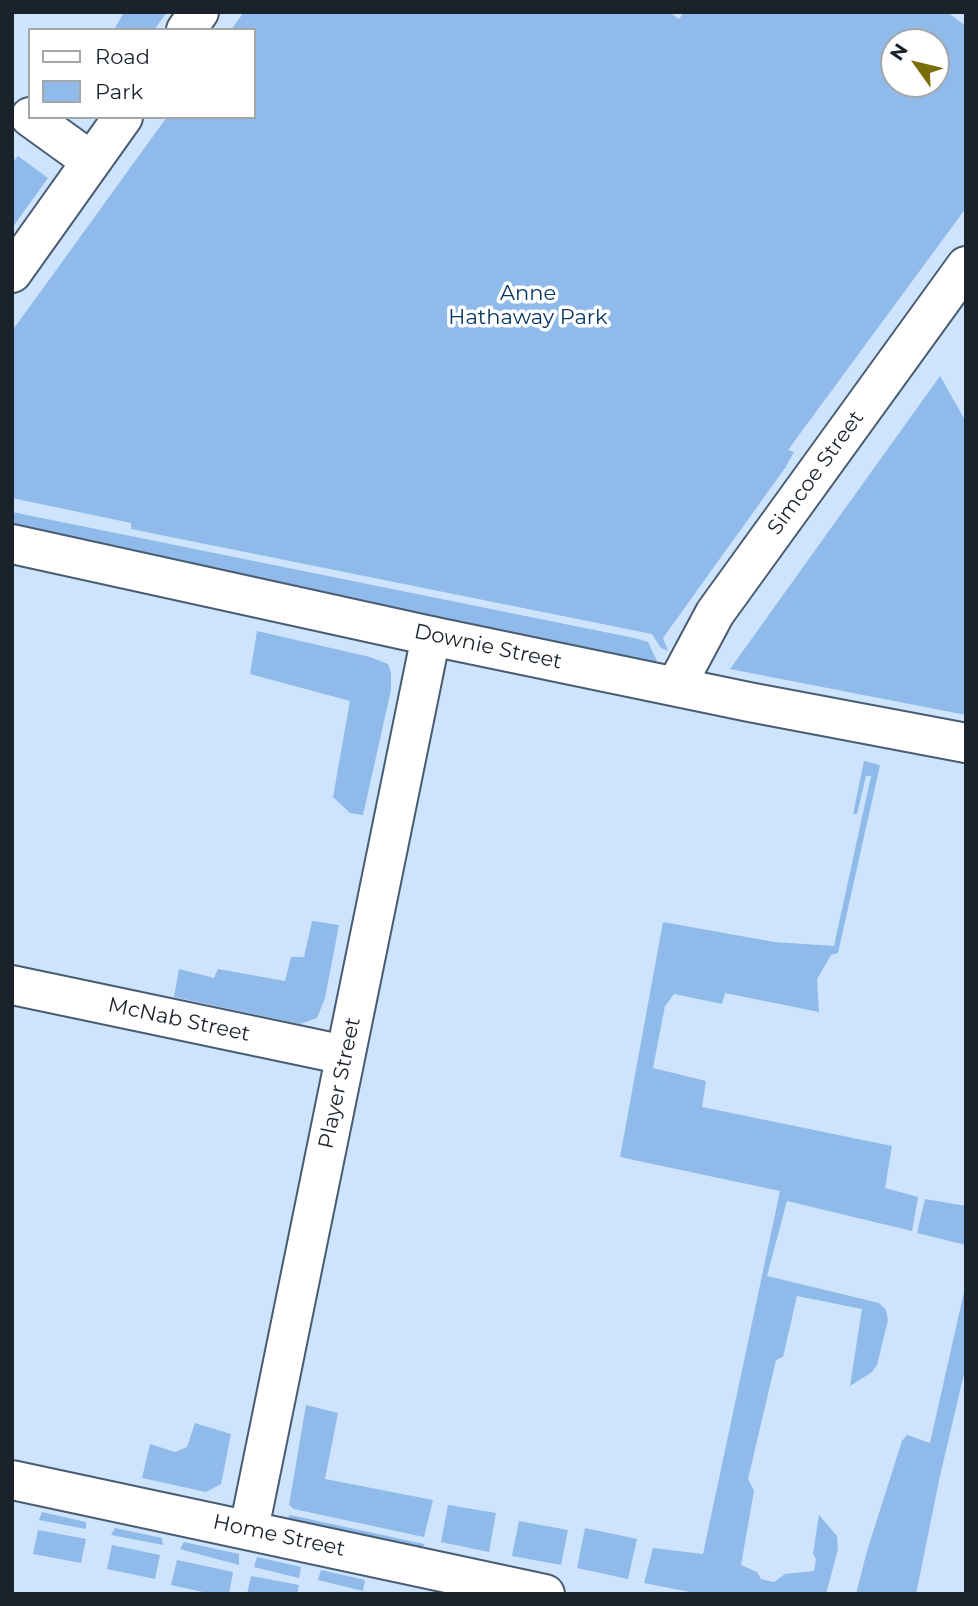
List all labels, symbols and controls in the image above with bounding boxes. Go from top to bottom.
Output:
legend [28,28,256,119]
north arrow [880,28,950,98]
text: N [885,39,913,65]
text: Road [95,44,150,69]
text: Park [95,79,143,104]
park label: Anne Hathaway Park [448,281,608,331]
street label: Simcoe Street [763,406,869,540]
street label: Downie Street [412,619,564,675]
street label: McNab Street [106,993,252,1047]
street label: Player Street [314,1015,366,1151]
street label: Home Street [211,1510,347,1562]

